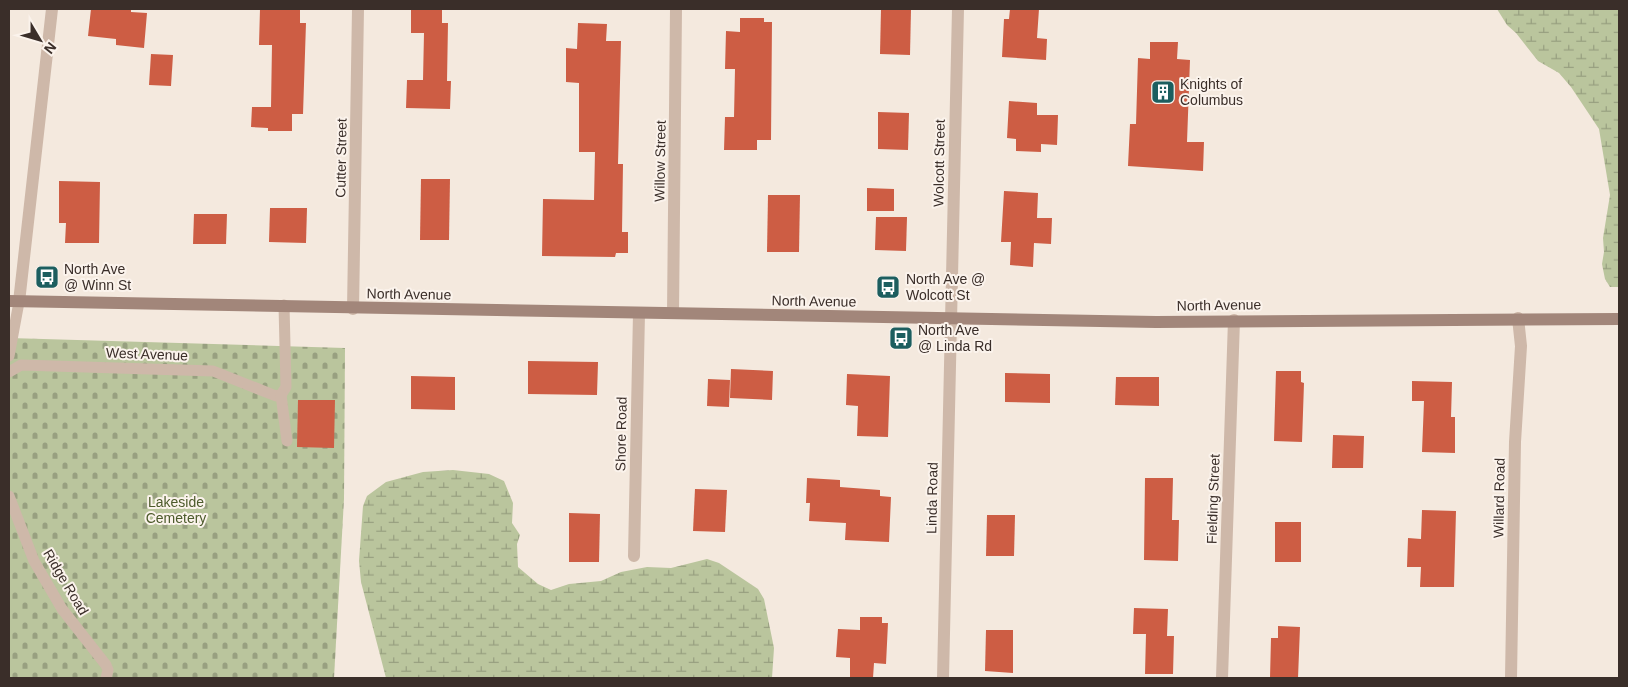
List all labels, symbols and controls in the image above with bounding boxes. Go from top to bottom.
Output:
north arrow [15,15,65,65]
text: N [41,39,60,57]
place label: Knights of Columbus [1180,76,1243,108]
building icon: Knights of Columbus [1150,79,1176,105]
street label: Cutter Street [332,118,350,198]
street label: Wolcott Street [930,119,948,207]
street label: Willow Street [651,120,669,202]
place label: North Ave @ Winn St [64,261,131,293]
bus stop icon: North Ave @ Winn St [34,264,60,290]
place label: North Ave @ Wolcott St [906,271,985,303]
bus stop icon: North Ave @ Wolcott St [875,274,901,300]
street label: North Avenue [367,285,452,303]
street label: North Avenue [772,292,857,310]
street label: North Avenue [1177,296,1262,314]
place label: North Ave @ Linda Rd [918,322,992,354]
bus stop icon: North Ave @ Linda Rd [888,325,914,351]
street label: West Avenue [106,345,188,363]
street label: Shore Road [612,397,630,471]
street label: Fielding Street [1203,454,1223,544]
street label: Willard Road [1490,458,1508,538]
street label: Linda Road [923,462,941,534]
park label: Lakeside Cemetery [146,494,206,526]
street label: Ridge Road [40,546,92,618]

